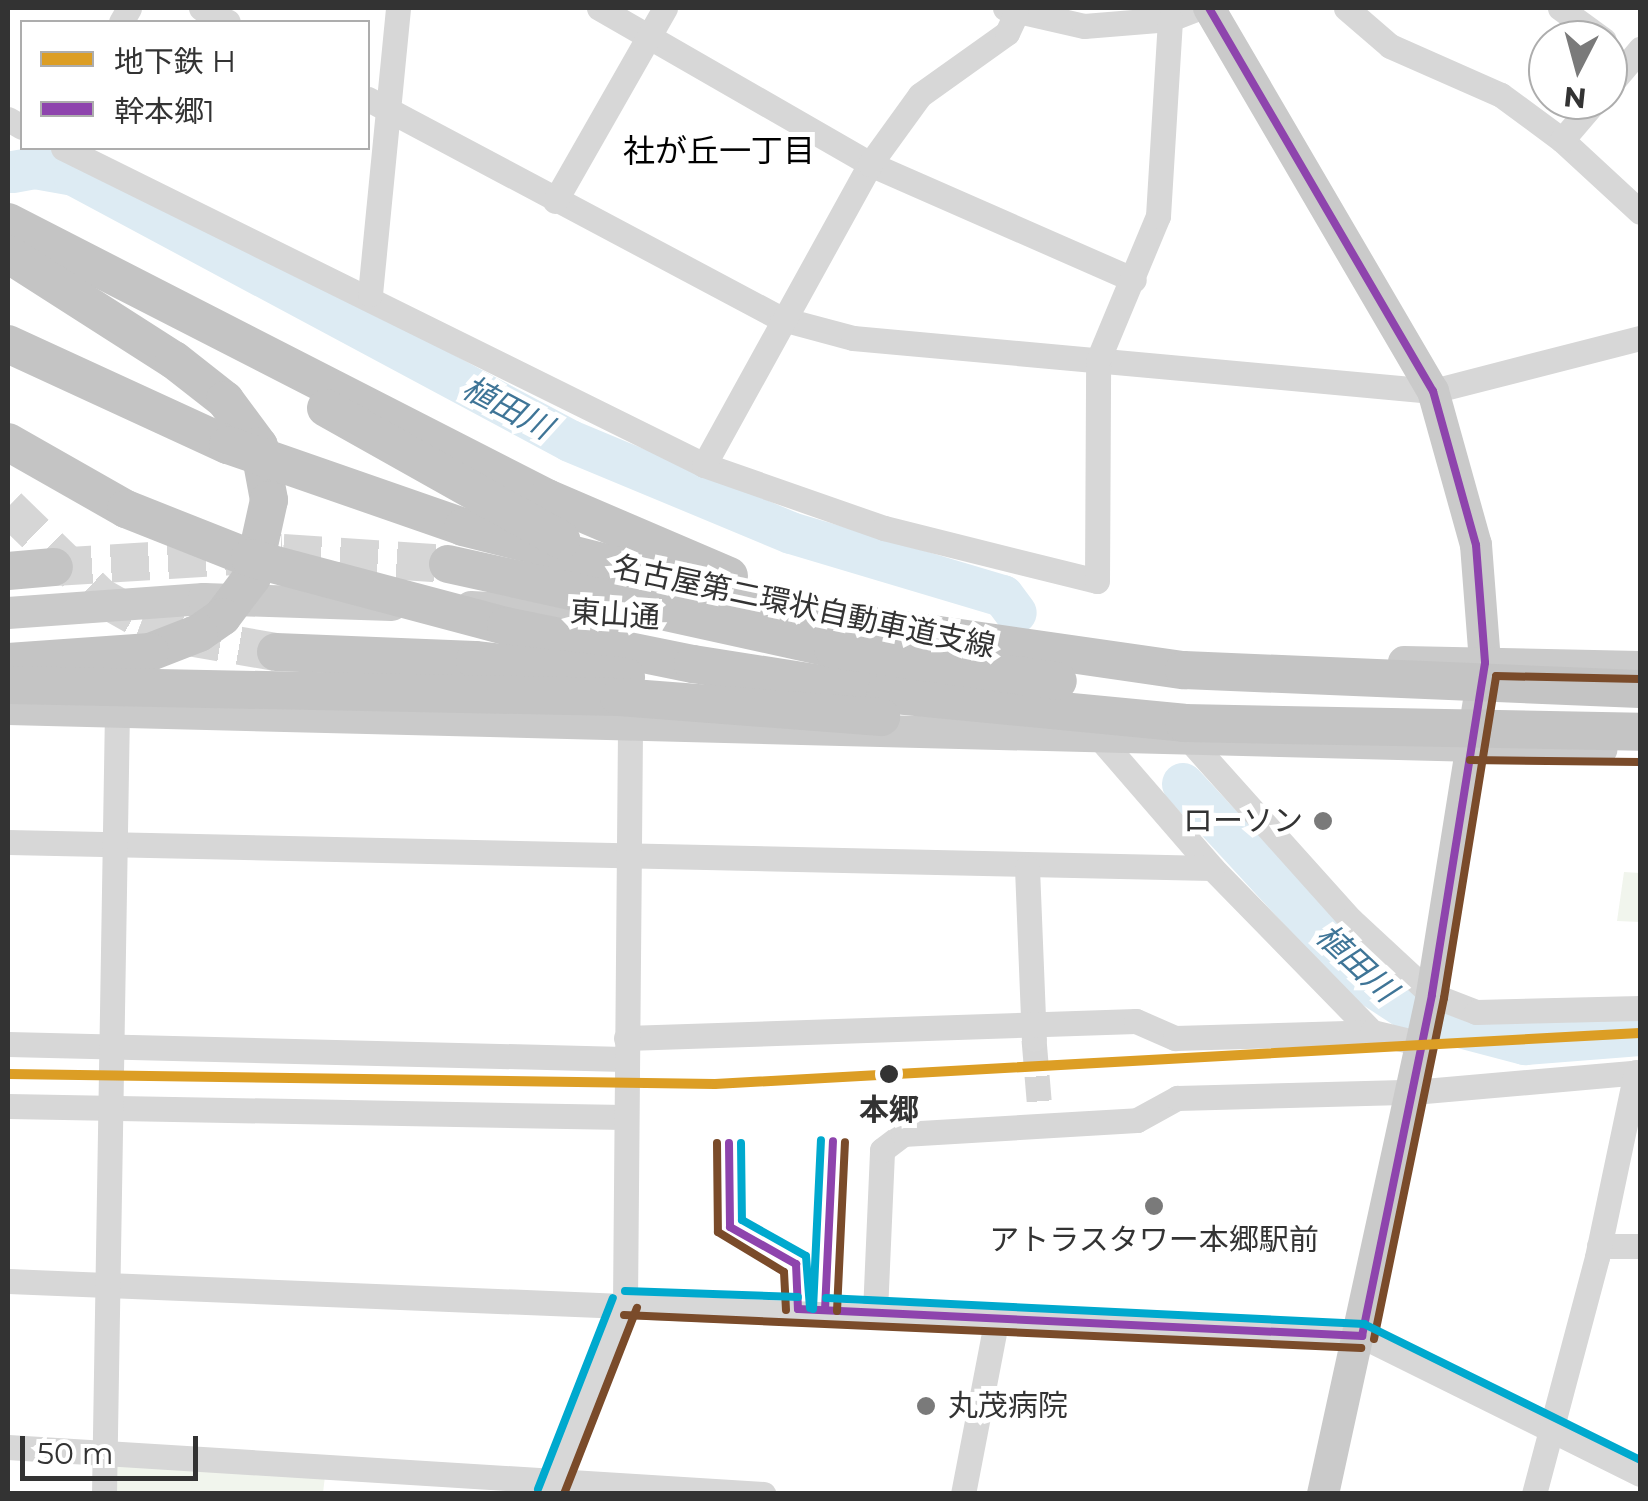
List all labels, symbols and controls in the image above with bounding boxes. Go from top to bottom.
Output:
legend [20,20,370,150]
north arrow [1528,20,1628,120]
text: 地下鉄 H [114,43,236,80]
text: N [1562,80,1588,116]
text: 幹本郷1 [114,93,215,130]
district label: 社が丘一丁目 [623,132,815,170]
water label: 植田川 [456,369,558,447]
street label: 名古屋第二環状自動車道支線 [610,549,998,665]
street label: 東山通 [569,594,661,636]
place label: ローソン [1183,803,1303,839]
marker: ローソン [1312,810,1334,832]
water label: 植田川 [1308,916,1404,1010]
marker: 本郷 [876,1061,902,1087]
place label: 本郷 [859,1092,919,1128]
marker: アトラスタワー本郷駅前 [1143,1195,1165,1217]
place label: アトラスタワー本郷駅前 [989,1222,1319,1258]
place label: 丸茂病院 [948,1388,1068,1424]
marker: 丸茂病院 [913,1393,939,1419]
scale bar [25,1416,202,1478]
text: 50 m [37,1435,114,1472]

